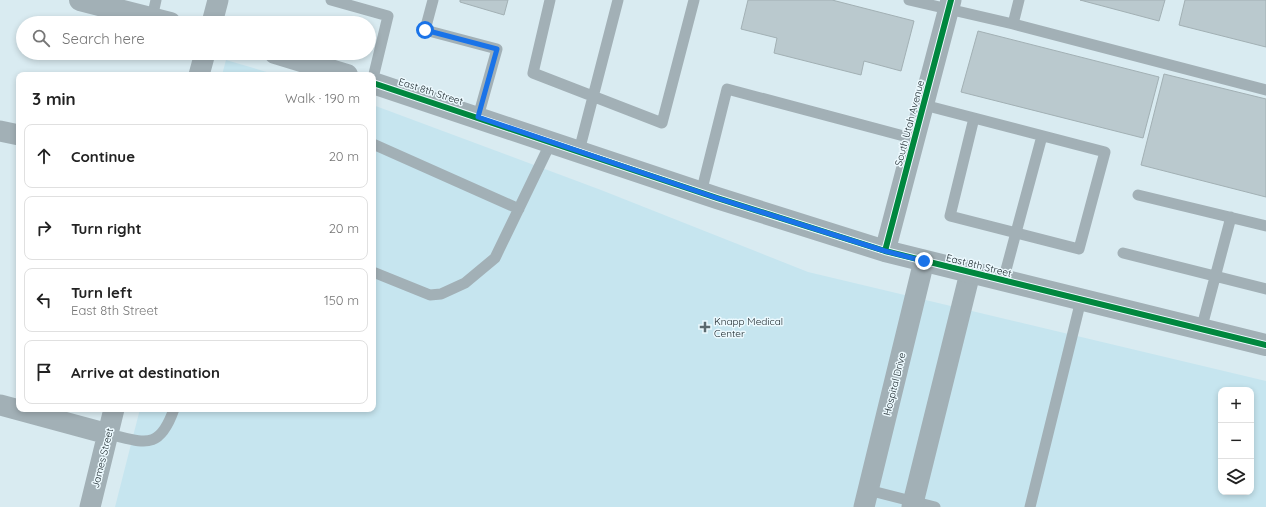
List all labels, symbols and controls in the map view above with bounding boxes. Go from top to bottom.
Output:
search box [16,16,376,60]
route start [416,21,434,39]
icon: search [30,27,52,49]
text: Search here [62,29,145,48]
street label: East 8th Street [397,75,465,108]
street label: South Utah Avenue [892,78,927,167]
text: 3 min [32,88,76,109]
text: Walk · 190 m [285,90,360,106]
icon: ahead [33,145,55,167]
text: Continue [71,147,135,166]
text: 20 m [329,148,359,164]
icon: right [33,217,55,239]
text: Turn right [71,219,142,238]
text: 20 m [329,220,359,236]
street label: East 8th Street [945,251,1014,280]
route end [915,252,933,270]
text: Turn left [71,283,133,302]
icon: left [33,289,55,311]
text: 150 m [324,292,359,308]
text: East 8th Street [71,302,158,318]
place label: Knapp Medical Center [714,315,783,340]
marker: Knapp Medical Center [699,321,711,333]
street label: Hospital Drive [880,351,909,417]
icon: arrive [33,361,55,383]
text: Arrive at destination [71,363,220,382]
map controls [1218,387,1254,495]
button: + [1218,387,1254,423]
button: − [1218,423,1254,459]
street label: James Street [89,426,116,489]
button: layers [1218,459,1254,495]

